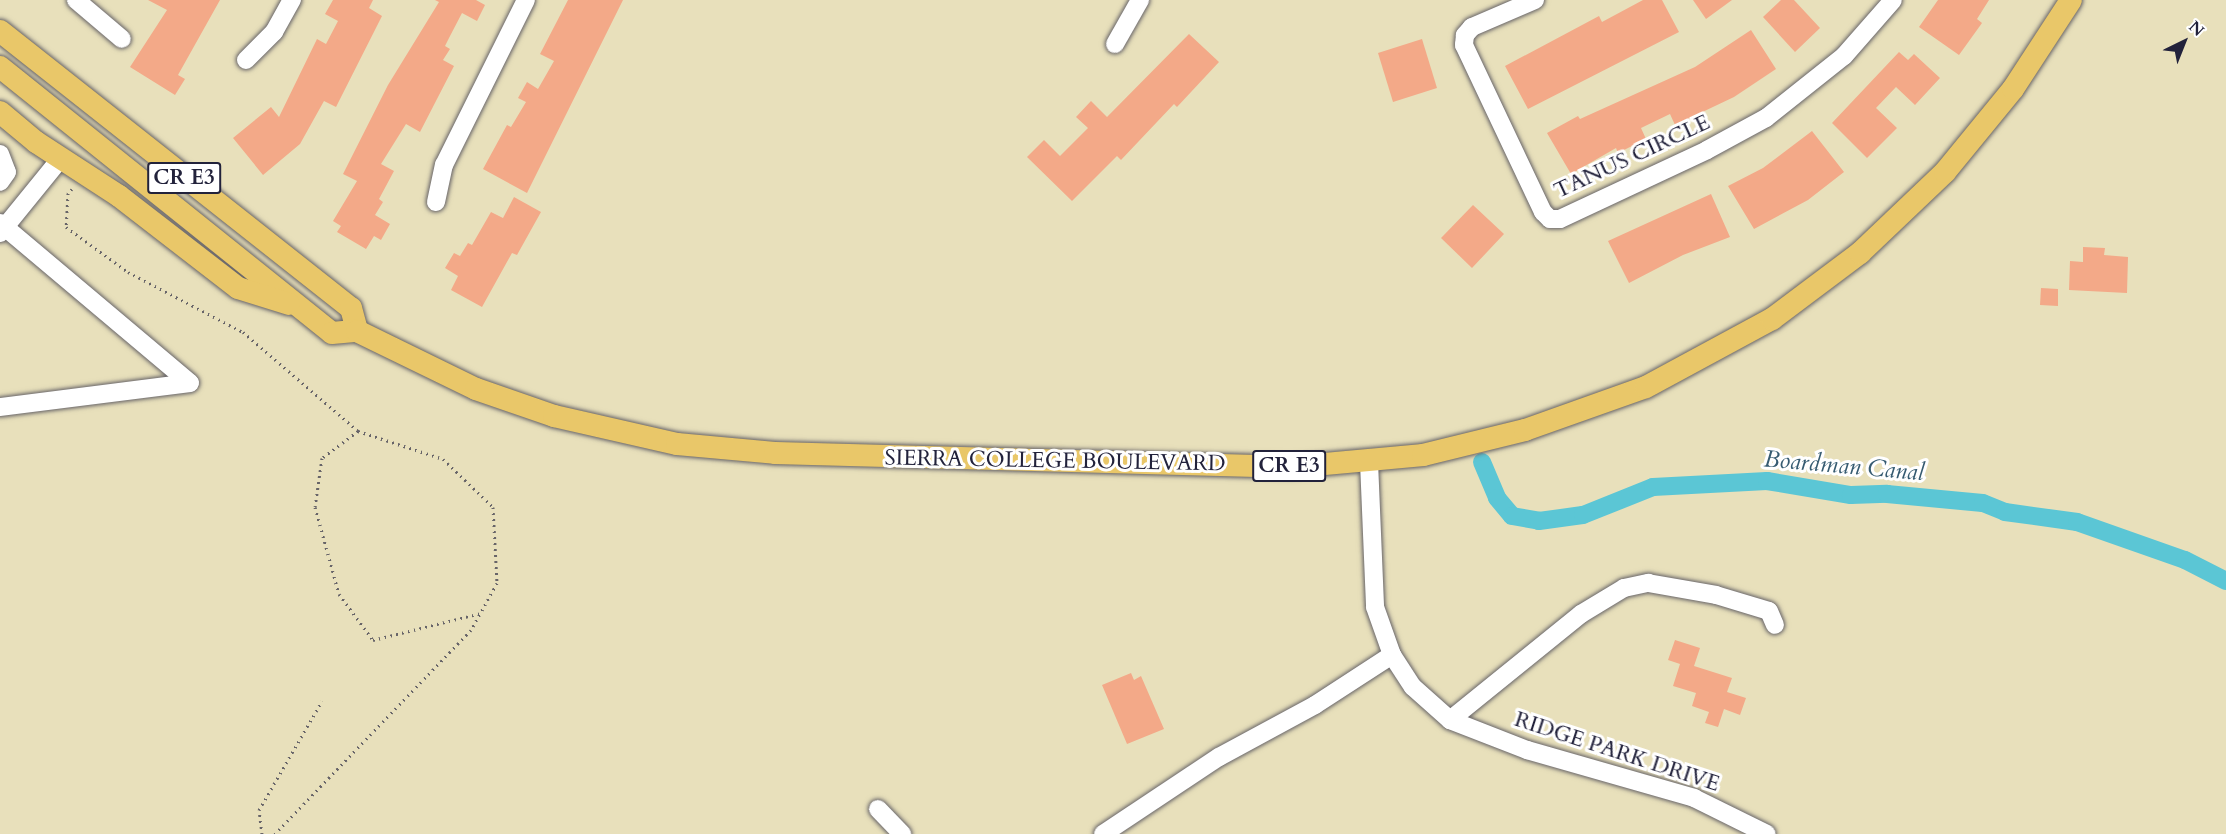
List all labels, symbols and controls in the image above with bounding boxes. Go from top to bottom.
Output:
north arrow [2154,12,2214,72]
text: N [2184,16,2209,42]
street label: TANUS CIRCLE [1550,109,1714,205]
road number: CR E3 [146,160,222,196]
street label: SIERRA COLLEGE BOULEVARD [884,445,1226,477]
water label: Boardman Canal [1763,445,1925,487]
road number: CR E3 [1252,448,1326,484]
street label: RIDGE PARK DRIVE [1511,706,1723,798]

